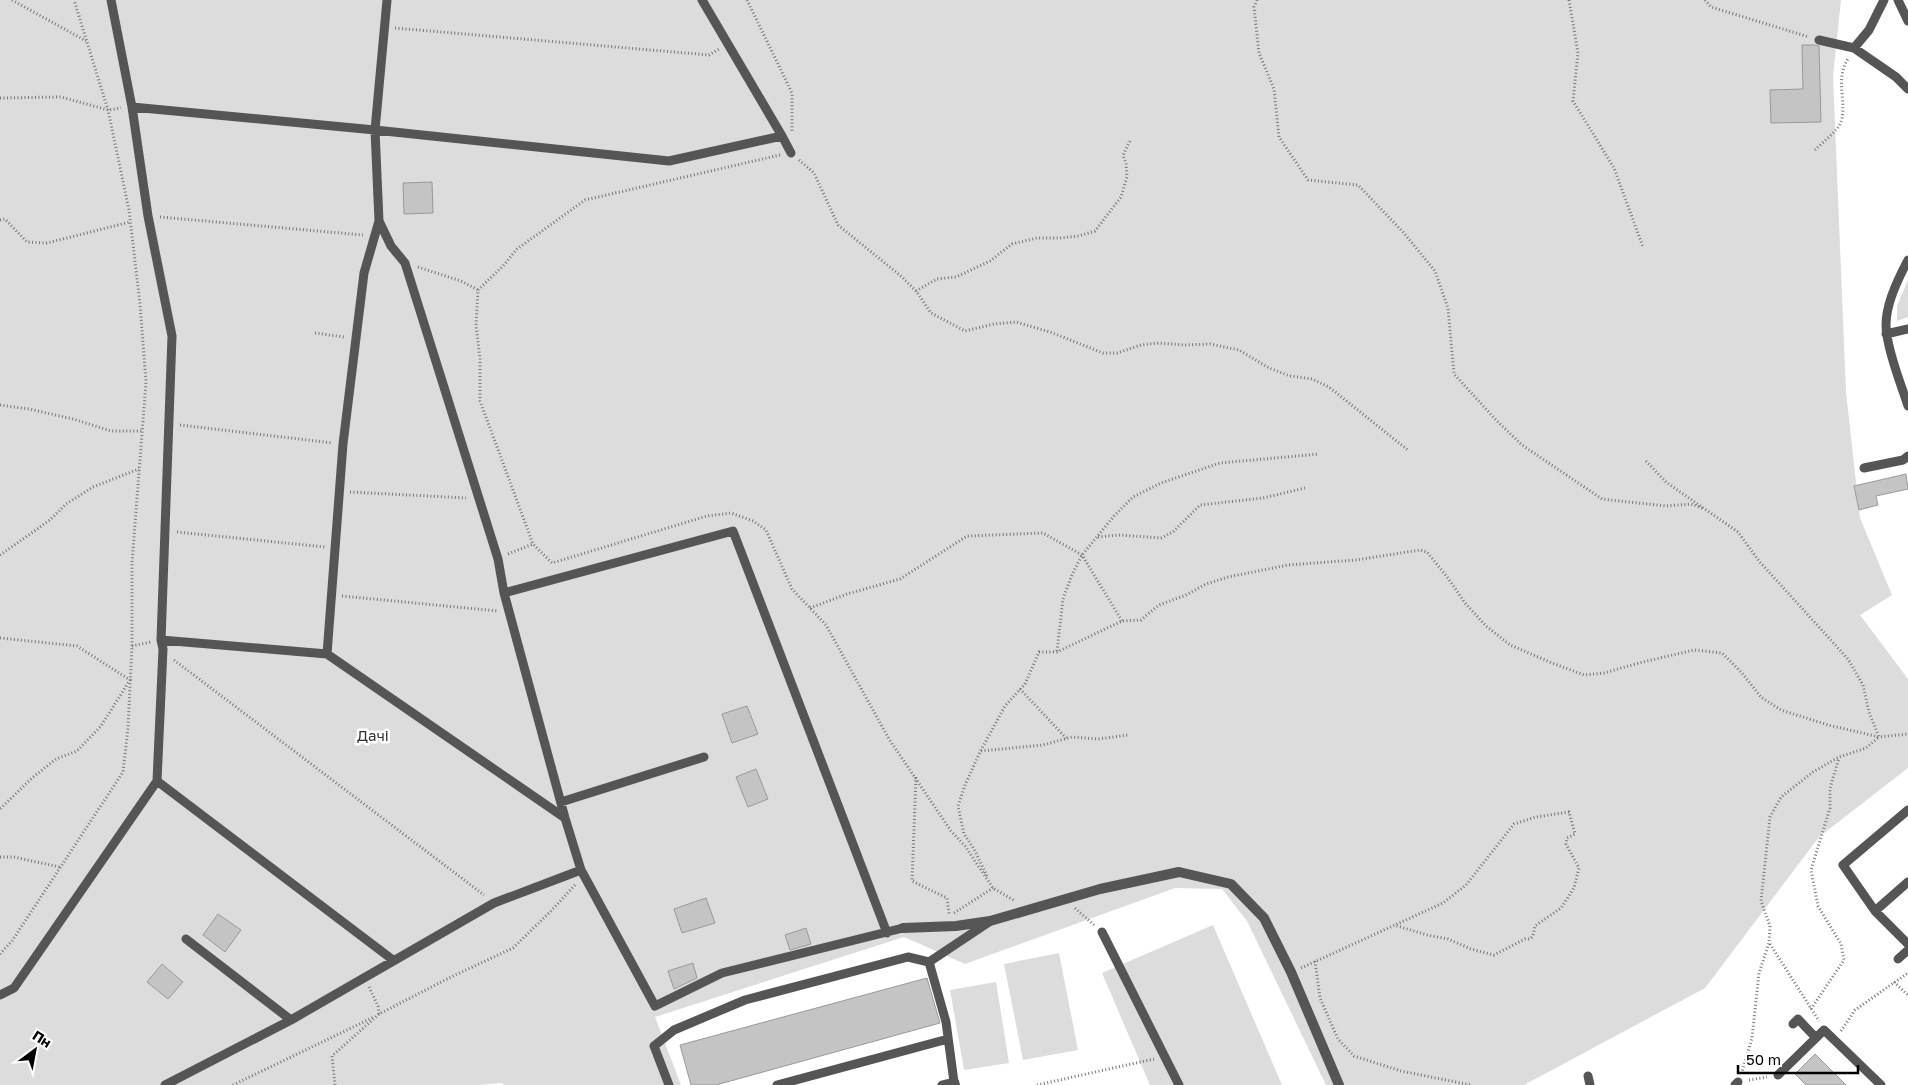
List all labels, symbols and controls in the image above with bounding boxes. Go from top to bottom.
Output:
park label: Дачі [357,726,389,744]
north arrow [10,1025,60,1075]
text: Пн [30,1026,55,1051]
scale bar [1738,1042,1858,1074]
text: 50 m [1746,1050,1781,1068]

